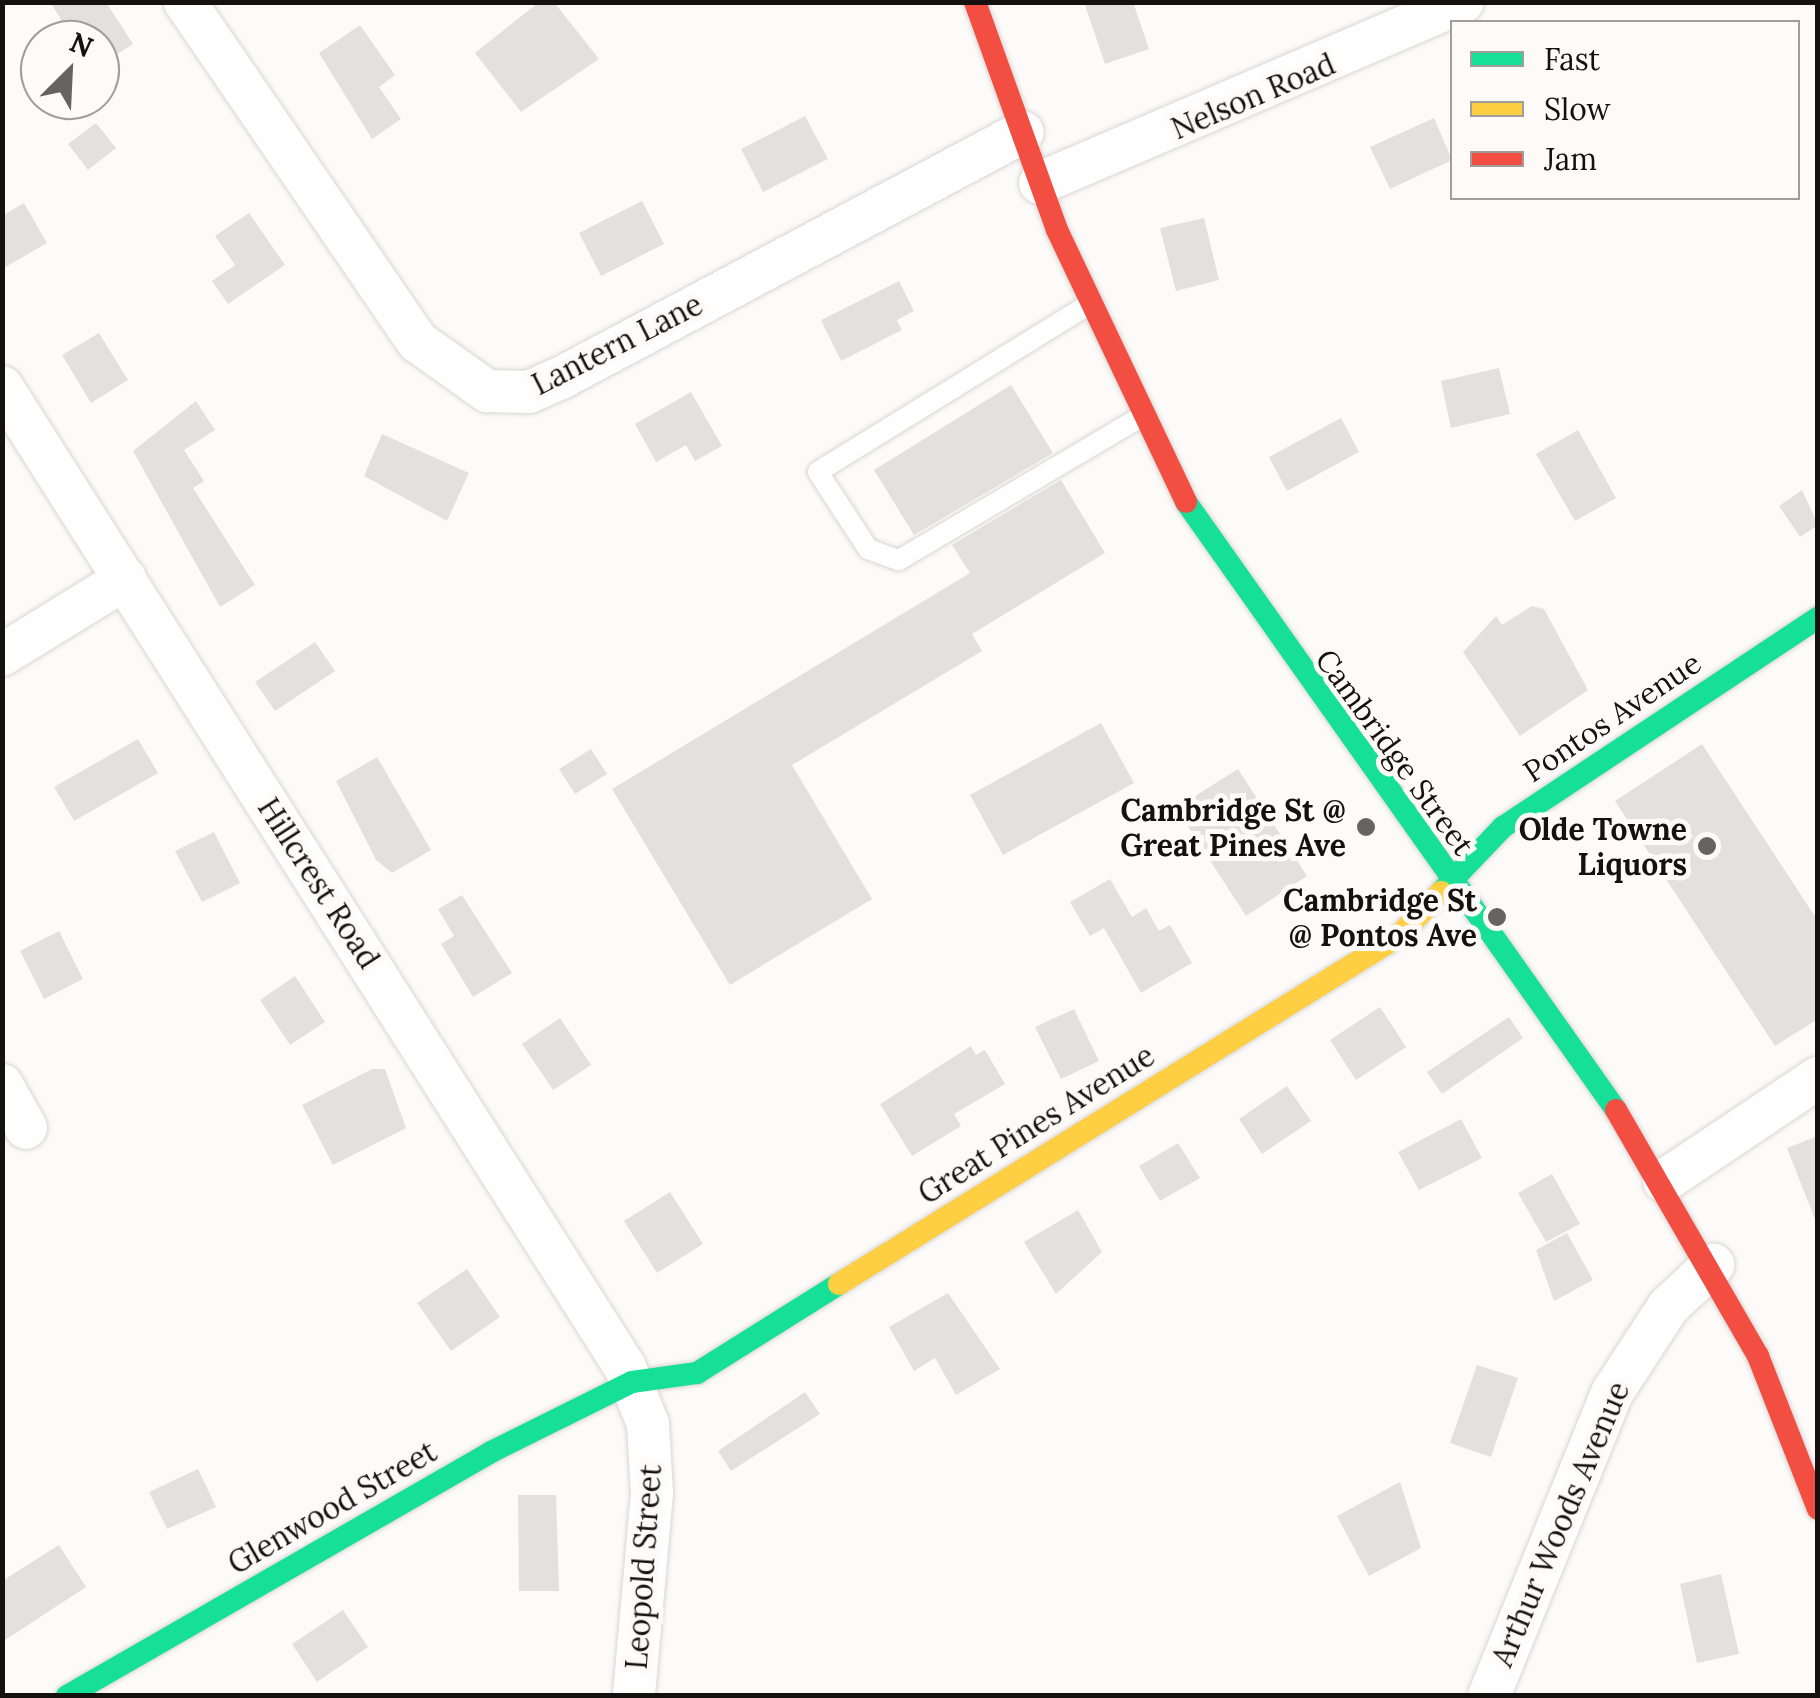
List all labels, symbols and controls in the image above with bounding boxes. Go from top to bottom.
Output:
north arrow [20,20,120,120]
legend [1450,20,1800,200]
text: N [64,24,99,65]
text: Fast [1544,40,1600,78]
street label: Nelson Road [1166,45,1340,147]
text: Slow [1544,90,1610,128]
text: Jam [1544,140,1597,178]
street label: Lantern Lane [526,286,708,402]
street label: Cambridge Street [1308,642,1482,862]
street label: Pontos Avenue [1516,644,1708,790]
street label: Hillcrest Road [251,791,387,975]
place label: Cambridge St @ Great Pines Ave [1120,792,1346,862]
place label: Olde Towne Liquors [1519,811,1687,882]
marker: Cambridge St @ Great Pines Ave [1355,816,1377,838]
marker: Olde Towne Liquors [1696,835,1718,857]
place label: Cambridge St @ Pontos Ave [1283,882,1477,952]
marker: Cambridge St @ Pontos Ave [1486,906,1508,928]
street label: Great Pines Avenue [911,1037,1161,1211]
street label: Arthur Woods Avenue [1484,1376,1636,1672]
street label: Glenwood Street [221,1433,443,1581]
street label: Leopold Street [618,1463,668,1671]

